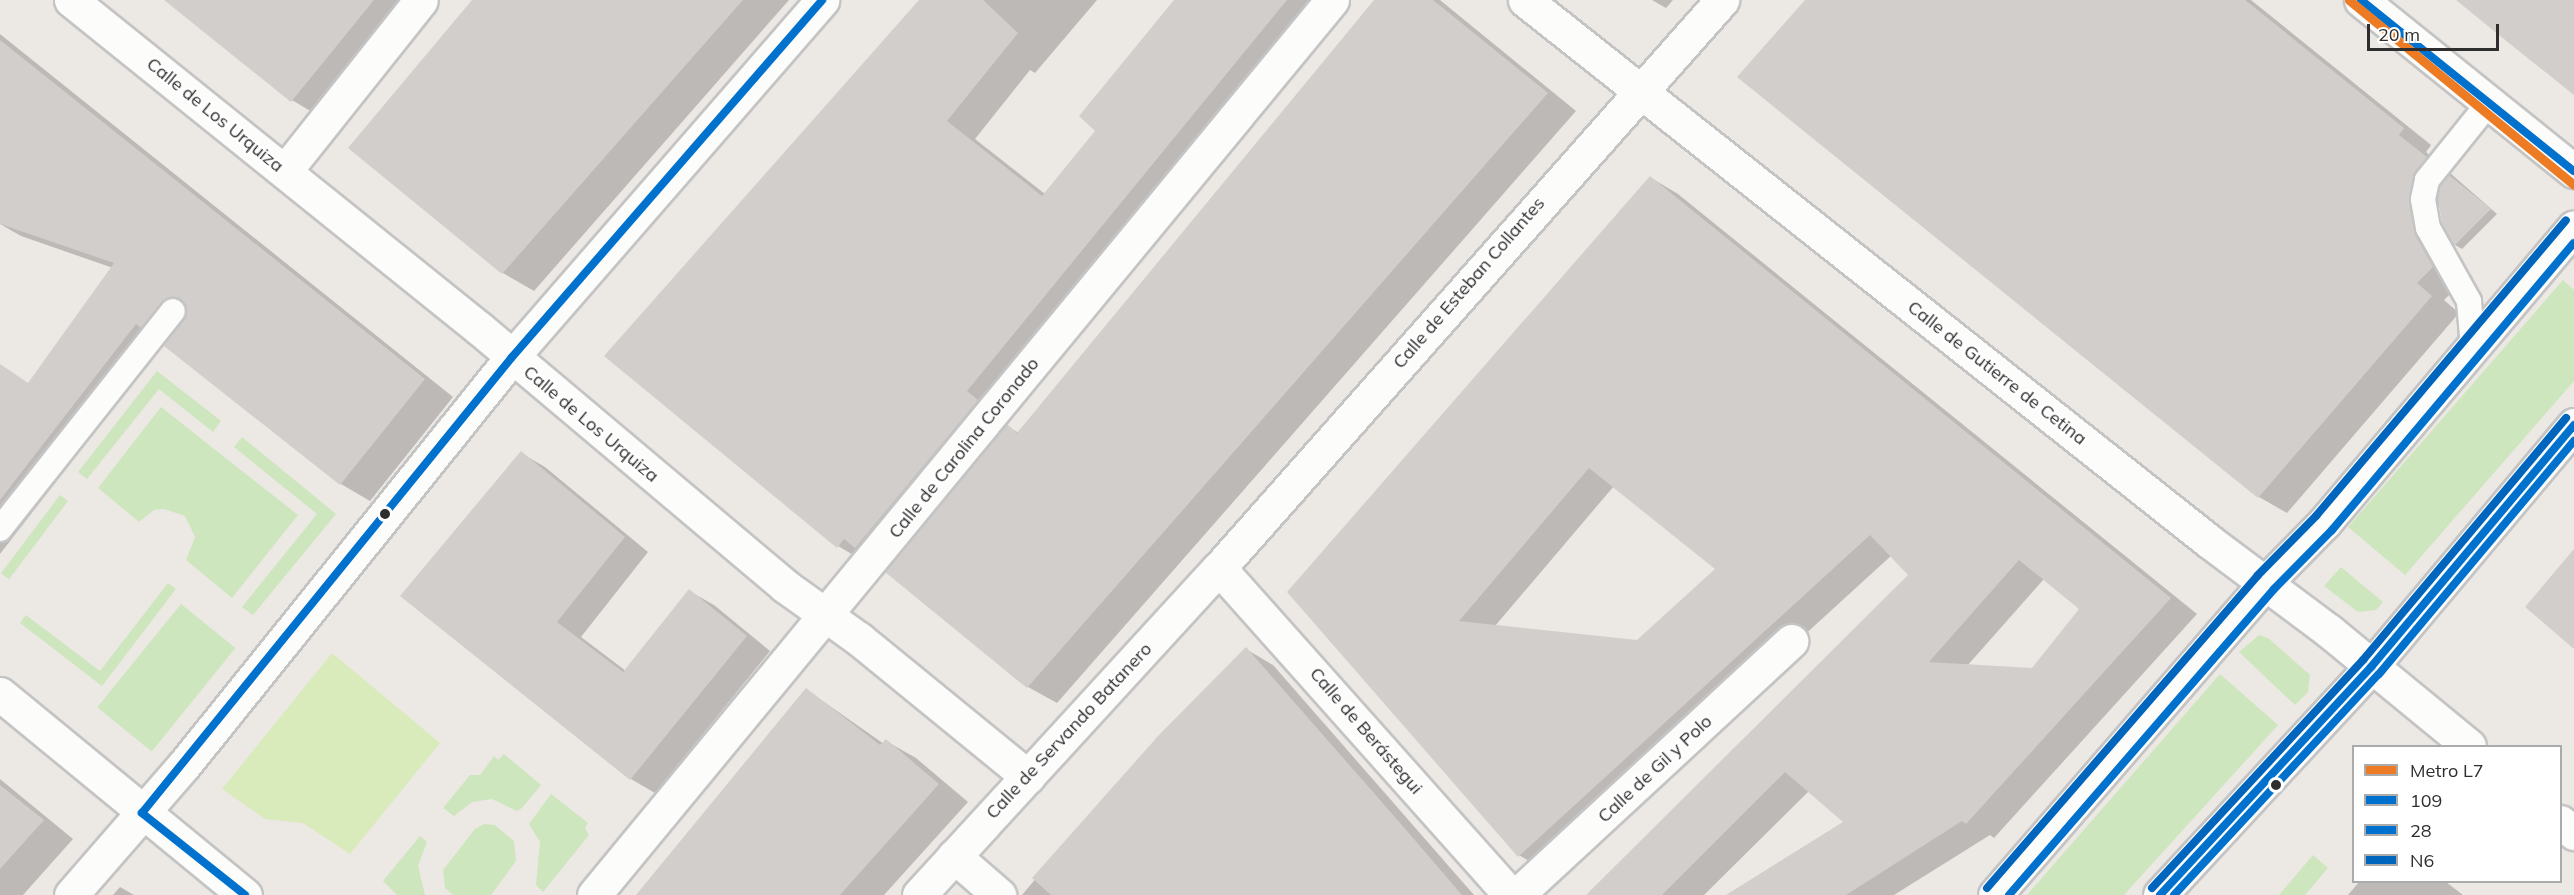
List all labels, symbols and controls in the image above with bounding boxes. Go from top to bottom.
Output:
scale bar [2370,12,2502,50]
text: 20 m [2378,23,2420,46]
street label: Calle de Los Urquiza [142,53,288,177]
street label: Calle de Esteban Collantes [1389,193,1549,373]
street label: Calle de Gutierre de Cetina [1903,296,2091,450]
street label: Calle de Carolina Coronado [884,353,1044,543]
street label: Calle de Los Urquiza [519,361,663,487]
unlabelled marker [379,508,391,520]
street label: Calle de Servando Batanero [982,638,1156,824]
street label: Calle de Berástegui [1305,663,1427,799]
street label: Calle de Gil y Polo [1594,711,1716,827]
legend [2352,745,2562,883]
text: Metro L7 [2410,759,2484,782]
unlabelled marker [2270,779,2282,791]
text: 109 [2410,789,2442,812]
text: 28 [2410,819,2432,842]
text: N6 [2410,849,2434,872]

